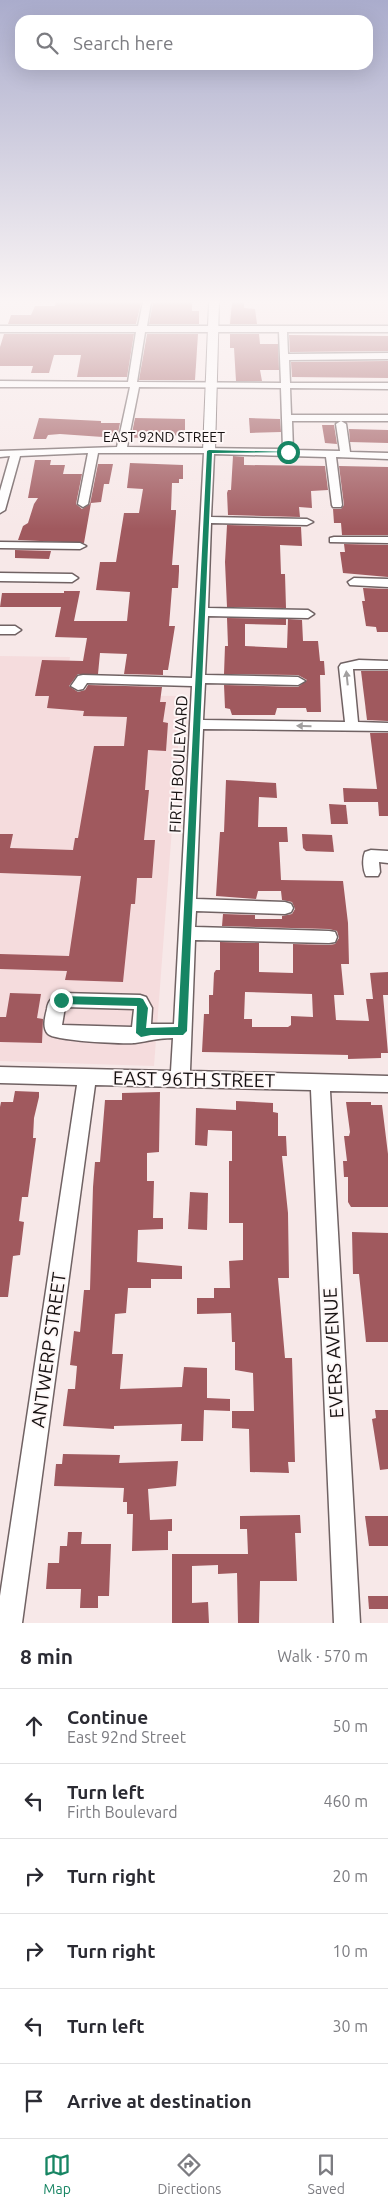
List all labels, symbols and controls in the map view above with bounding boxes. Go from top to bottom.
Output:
search box [15,15,373,70]
icon: search [33,29,61,57]
text: Search here [73,32,173,54]
street label: EAST 92ND STREET [103,429,225,445]
route start [277,441,300,464]
one-way arrow [343,670,351,686]
street label: FIRTH BOULEVARD [165,695,191,833]
one-way arrow [295,722,311,730]
route end [50,989,73,1012]
street label: EAST 96TH STREET [113,1067,276,1091]
street label: ANTWERP STREET [26,1270,70,1429]
street label: EVERS AVENUE [319,1287,347,1419]
text: 8 min [20,1644,73,1668]
text: Walk · 570 m [277,1647,368,1665]
text: Continue [67,1706,148,1728]
icon: ahead [20,1712,48,1740]
text: 50 m [332,1717,368,1735]
text: East 92nd Street [67,1728,186,1746]
text: Turn left [67,1781,145,1803]
icon: left [20,1787,48,1815]
text: 460 m [323,1792,368,1810]
text: Firth Boulevard [67,1803,178,1821]
icon: right [20,1862,48,1890]
text: Turn right [67,1865,155,1887]
text: 20 m [332,1867,368,1885]
icon: right [20,1937,48,1965]
text: Turn right [67,1940,155,1962]
text: 10 m [332,1942,368,1960]
icon: left [20,2012,48,2040]
text: Turn left [67,2015,145,2037]
text: 30 m [332,2017,368,2035]
icon: arrive [20,2087,48,2115]
text: Arrive at destination [67,2090,252,2112]
tab: Map [43,2151,71,2197]
tab: Directions [157,2151,221,2197]
tab: Saved [308,2151,345,2197]

